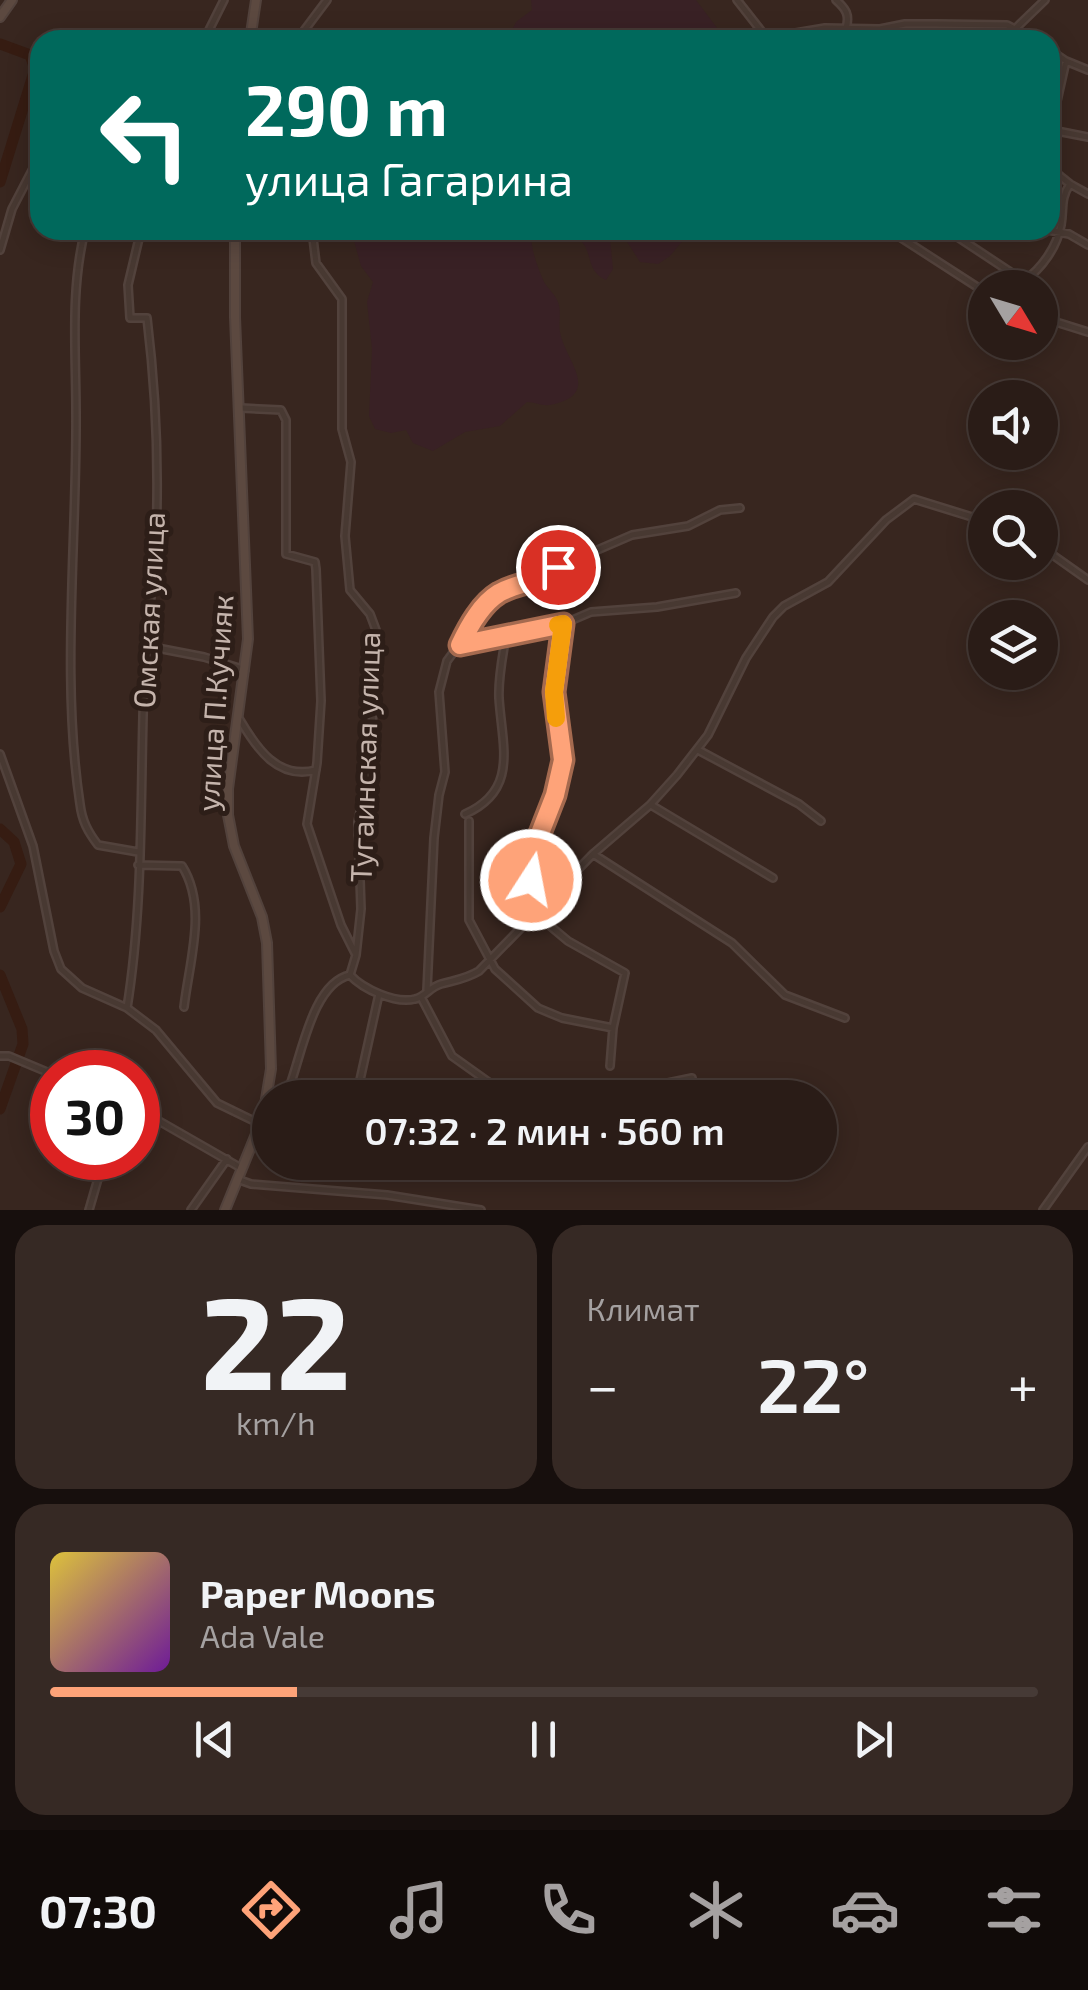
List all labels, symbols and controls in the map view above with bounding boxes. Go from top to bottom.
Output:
text: 290 m [245,66,448,150]
icon: left [80,70,210,200]
text: улица Гагарина [245,151,573,205]
north arrow [968,270,1058,360]
map controls [968,270,1058,690]
button: sound [968,380,1058,470]
button: search [968,490,1058,580]
street label: Омская улица [125,511,172,709]
pin [516,525,601,610]
icon: arrive [531,540,586,595]
street label: улица П.Кучияк [188,593,241,812]
button: layers [968,600,1058,690]
street label: Тугаинская улица [342,631,387,883]
position arrow [479,828,583,932]
speed limit sign: 30 [30,1050,160,1180]
text: 07:32 · 2 мин · 560 m [364,1107,725,1153]
text: 22 [200,1260,351,1416]
text: Климат [587,1289,700,1327]
text: 22° [757,1338,869,1428]
text: − [587,1351,619,1417]
text: + [1008,1351,1038,1417]
text: km/h [236,1403,315,1441]
text: Paper Moons [200,1570,436,1616]
text: Ada Vale [200,1616,325,1654]
icon: previous [187,1712,242,1767]
icon: pause [516,1712,571,1767]
icon: next [846,1712,901,1767]
icon: directions [236,1875,306,1945]
icon: music [384,1875,454,1945]
icon: phone [533,1875,603,1945]
icon: climate [681,1875,751,1945]
icon: car [830,1875,900,1945]
icon: filters [979,1875,1049,1945]
text: 07:30 [39,1883,157,1937]

